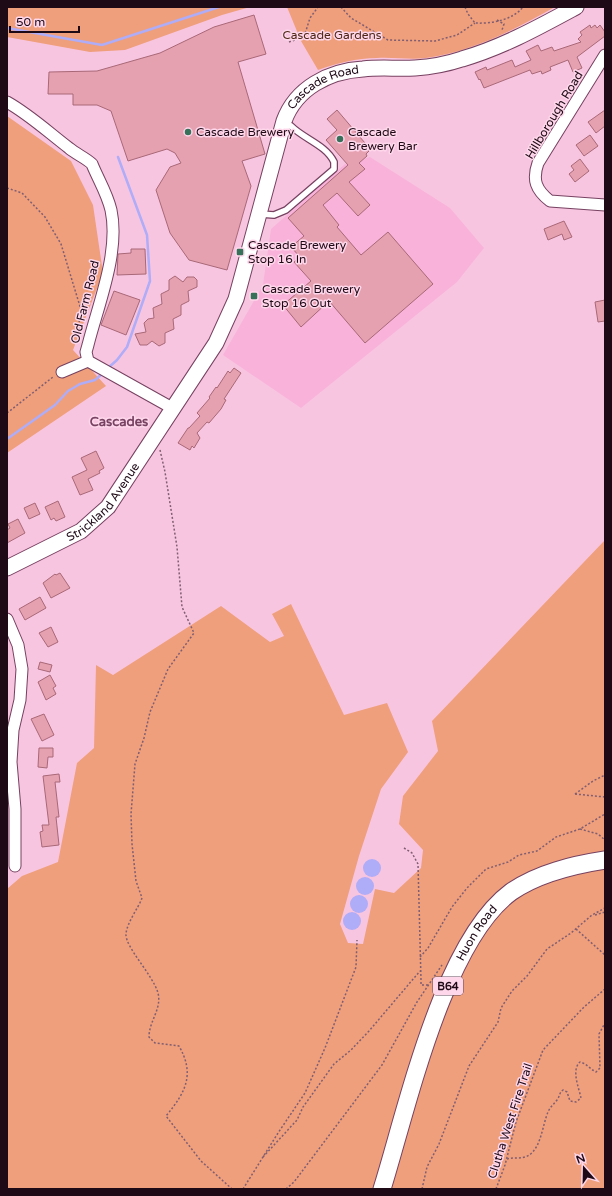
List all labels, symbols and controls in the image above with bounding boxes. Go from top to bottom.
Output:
scale bar [10,8,79,34]
text: 50 m [16,15,45,29]
park label: Cascade Gardens [282,28,382,42]
street label: Cascade Road [284,62,360,112]
street label: Hillborough Road [522,69,586,161]
place label: Cascade Brewery [196,125,295,139]
place label: Cascade Brewery Bar [348,125,418,153]
marker: Cascade Brewery [183,127,193,137]
marker: Cascade Brewery Bar [335,134,345,144]
place label: Cascade Brewery Stop 16 In [248,238,347,266]
marker: Cascade Brewery Stop 16 In [235,247,245,257]
street label: Old Farm Road [68,259,102,345]
place label: Cascade Brewery Stop 16 Out [262,282,361,310]
marker: Cascade Brewery Stop 16 Out [249,291,259,301]
district label: Cascades [90,414,148,430]
street label: Strickland Avenue [64,460,142,544]
street label: Huon Road [453,902,500,963]
road number: B64 [433,977,463,995]
street label: Clutha West Fire Trail [485,1061,535,1181]
north arrow [564,1148,604,1188]
text: N [574,1151,587,1167]

